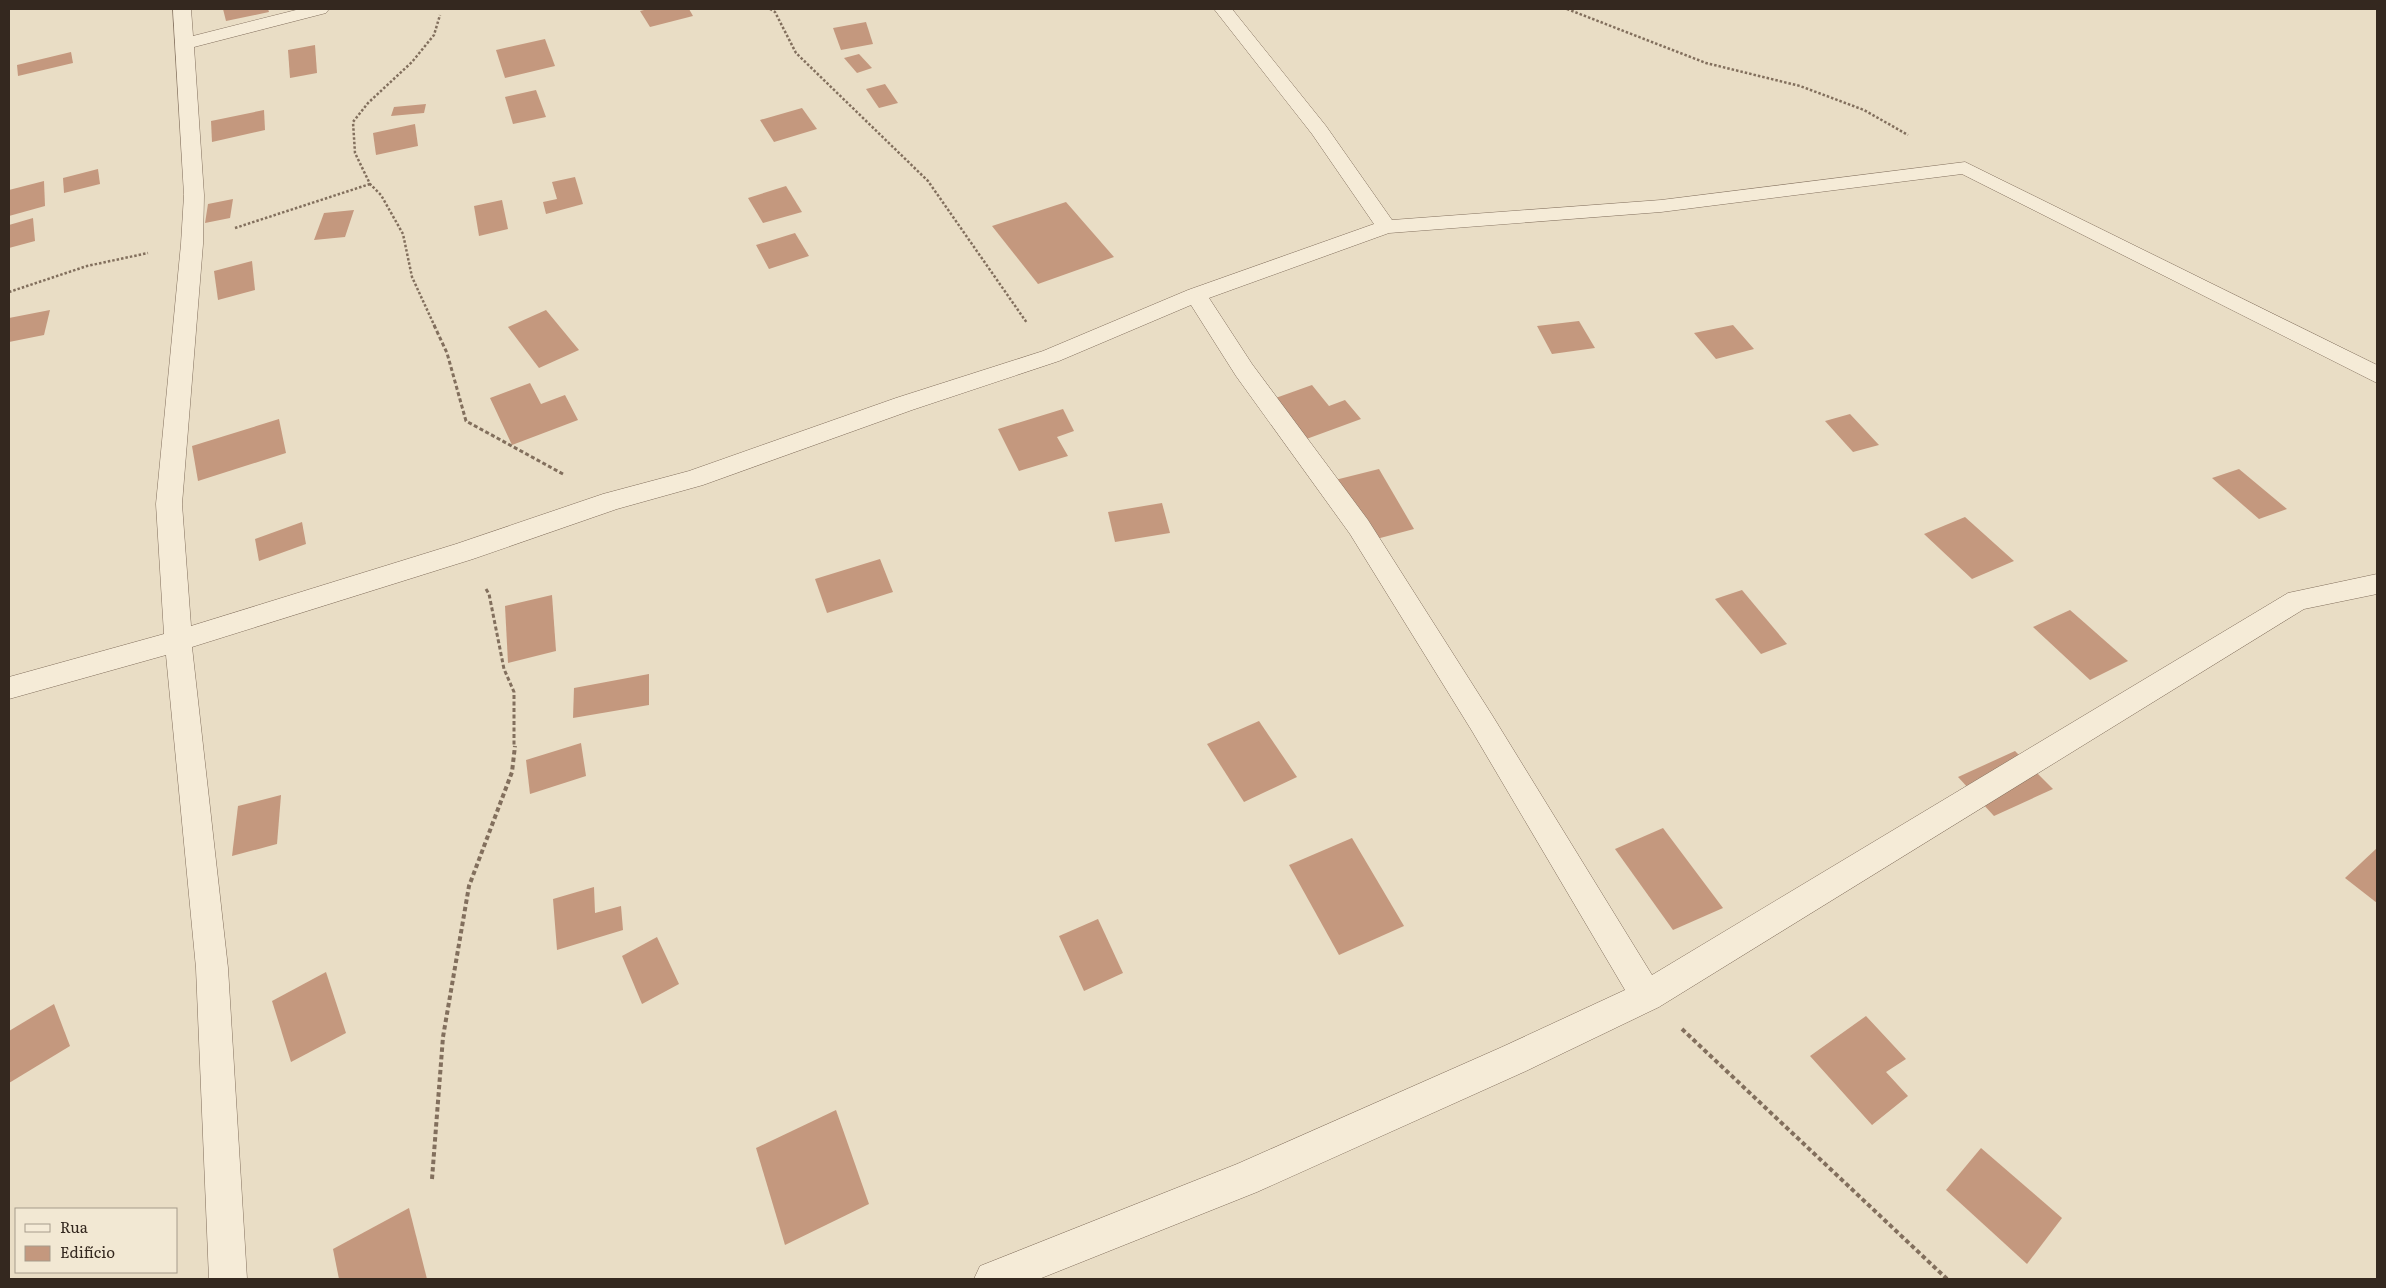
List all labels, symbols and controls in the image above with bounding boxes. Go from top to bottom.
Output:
legend [15,1208,178,1273]
text: Rua [60,1215,89,1238]
text: Edifício [60,1240,115,1263]

